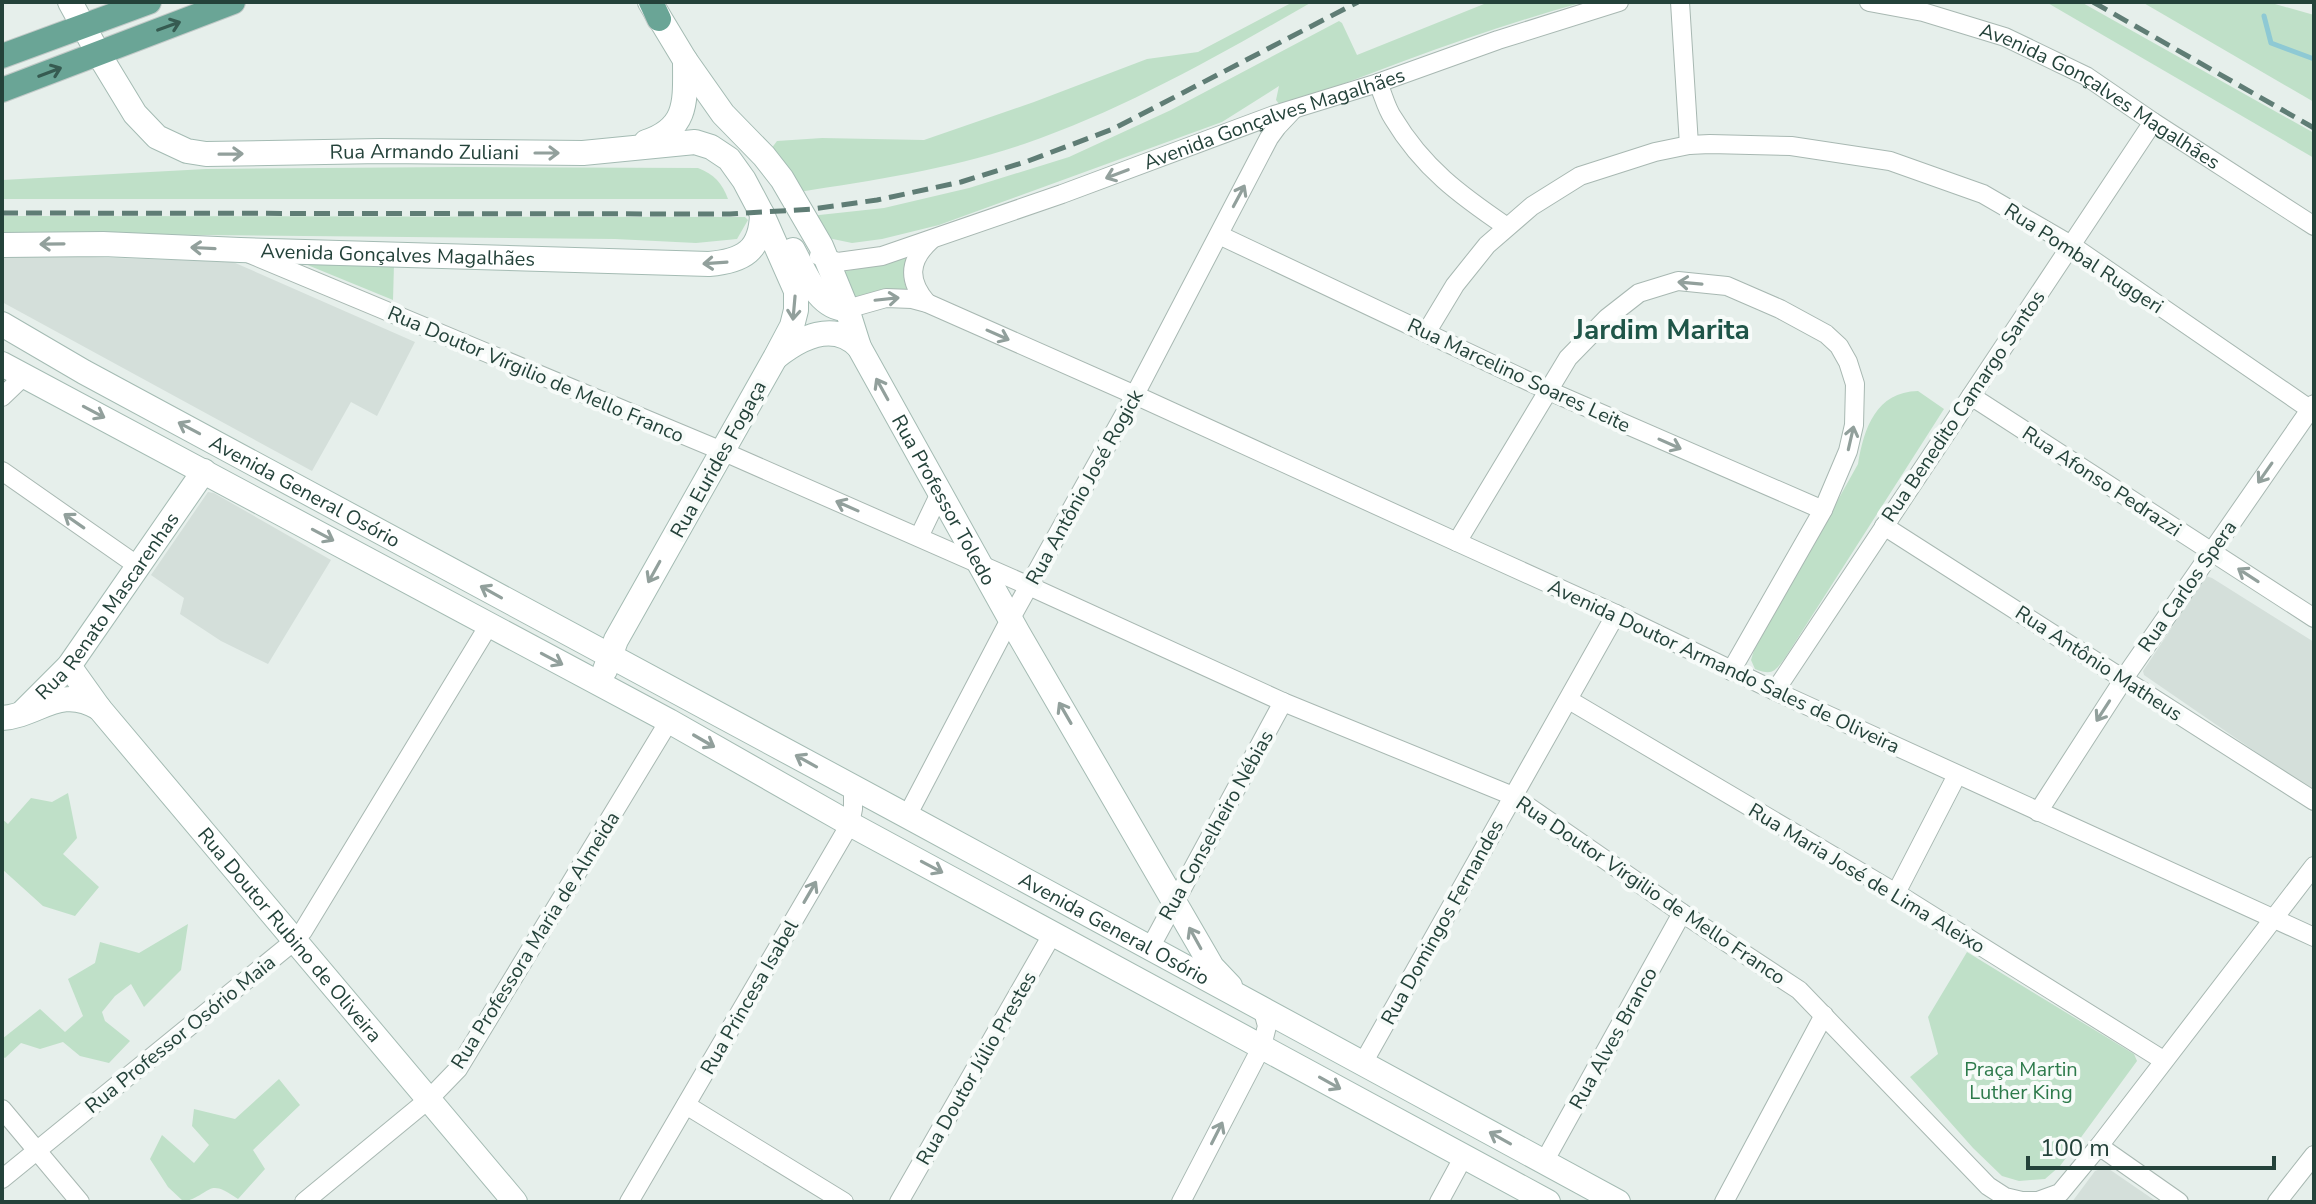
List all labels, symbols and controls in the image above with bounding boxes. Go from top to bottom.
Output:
street label: Avenida Gonçalves Magalhães [1976,17,2225,176]
one-way arrow [156,18,181,32]
street label: Avenida Gonçalves Magalhães [1140,61,1409,176]
one-way arrow [37,64,62,78]
street label: Rua Armando Zuliani [329,138,519,166]
one-way arrow [533,145,560,161]
one-way arrow [217,146,244,162]
one-way arrow [1105,168,1130,182]
one-way arrow [1232,185,1248,209]
street label: Rua Pombal Ruggeri [1999,197,2168,320]
one-way arrow [39,236,66,252]
street label: Avenida Gonçalves Magalhães [260,238,535,273]
one-way arrow [190,241,217,256]
one-way arrow [702,256,729,271]
one-way arrow [1678,275,1704,290]
street label: Rua Benedito Camargo Santos [1876,285,2051,528]
one-way arrow [873,291,900,306]
one-way arrow [787,294,802,321]
street label: Rua Doutor Virgilio de Mello Franco [383,300,688,449]
district label: Jardim Marita [1573,311,1750,349]
street label: Rua Marcelino Soares Leite [1403,312,1635,439]
one-way arrow [986,328,1010,343]
street label: Rua Eurides Fogaça [664,376,773,543]
one-way arrow [874,378,889,402]
street label: Rua Antônio José Rogick [1019,384,1150,590]
one-way arrow [81,405,105,421]
street label: Rua Professor Toledo [885,410,1002,590]
one-way arrow [177,420,201,435]
street label: Rua Afonso Pedrazzi [2017,420,2187,543]
one-way arrow [1844,425,1859,451]
street label: Avenida General Osório [204,429,405,554]
one-way arrow [1657,437,1682,452]
one-way arrow [2257,462,2274,483]
one-way arrow [835,498,859,513]
street label: Rua Renato Mascarenhas [30,507,186,706]
one-way arrow [63,513,85,529]
street label: Rua Carlos Spera [2132,515,2243,658]
one-way arrow [311,527,334,543]
one-way arrow [646,560,661,584]
one-way arrow [2238,567,2260,584]
street label: Avenida Doutor Armando Sales de Oliveira [1544,573,1904,760]
one-way arrow [480,584,504,599]
street label: Rua Antônio Matheus [2010,599,2187,728]
one-way arrow [539,651,563,667]
one-way arrow [2094,699,2111,721]
one-way arrow [1057,702,1073,725]
street label: Rua Conselheiro Nébias [1153,725,1280,925]
one-way arrow [692,733,715,749]
one-way arrow [794,753,818,769]
street label: Rua Doutor Virgilio de Mello Franco [1511,790,1791,991]
street label: Rua Maria José de Lima Aleixo [1743,797,1990,960]
street label: Rua Professora Maria de Almeida [445,806,626,1074]
street label: Rua Domingos Fernandes [1375,815,1510,1030]
street label: Rua Doutor Rubino de Oliveira [191,822,388,1048]
one-way arrow [919,860,943,876]
street label: Avenida General Osório [1014,866,1214,992]
one-way arrow [802,881,818,904]
street label: Rua Princesa Isabel [694,915,805,1080]
one-way arrow [1187,927,1203,951]
street label: Rua Professor Osório Maia [79,949,281,1120]
street label: Rua Alves Branco [1563,962,1664,1114]
street label: Rua Doutor Júlio Prestes [910,967,1043,1170]
park label: Praça Martin Luther King [1964,1056,2078,1106]
one-way arrow [1318,1075,1341,1091]
scale bar [2028,1120,2274,1170]
one-way arrow [1209,1121,1225,1145]
one-way arrow [1488,1130,1512,1146]
text: 100 m [2040,1132,2110,1164]

